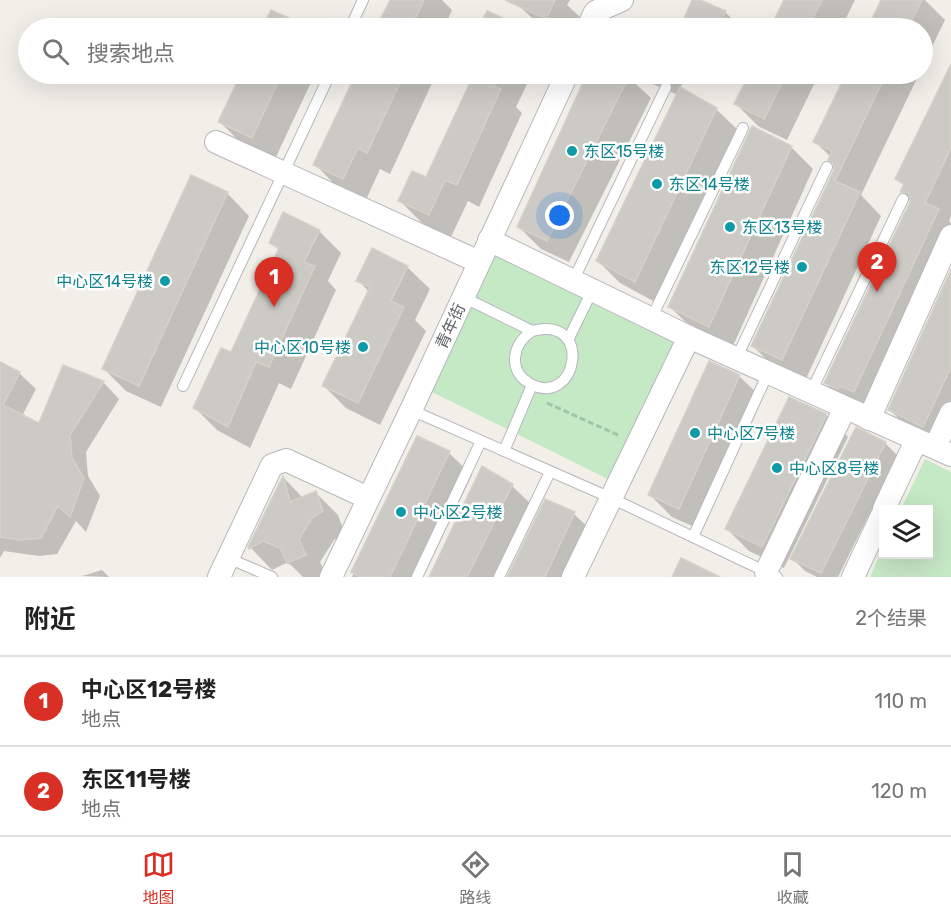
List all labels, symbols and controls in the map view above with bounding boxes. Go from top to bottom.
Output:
search box [18,18,933,84]
icon: search [39,35,72,68]
text: 搜索地点 [87,40,175,67]
place label: 东区15号楼 [584,142,664,161]
marker: 东区15号楼 [565,144,579,158]
place label: 东区14号楼 [669,175,750,194]
marker: 东区14号楼 [650,177,664,191]
your location [545,201,574,230]
place label: 东区13号楼 [742,218,822,237]
marker: 东区13号楼 [723,220,737,234]
pin: 2 [858,242,896,292]
pin: 1 [254,258,294,307]
place label: 东区12号楼 [710,258,790,277]
marker: 东区12号楼 [795,260,809,274]
place label: 中心区14号楼 [56,272,153,291]
marker: 中心区14号楼 [158,274,172,288]
street label: 青年街 [432,300,469,352]
place label: 中心区10号楼 [254,338,351,357]
marker: 中心区10号楼 [356,340,370,354]
place label: 中心区7号楼 [707,424,795,443]
marker: 中心区7号楼 [688,426,702,440]
place label: 中心区8号楼 [789,459,879,478]
marker: 中心区8号楼 [770,461,784,475]
place label: 中心区2号楼 [413,503,502,522]
marker: 中心区2号楼 [394,505,408,519]
map controls [879,505,933,559]
button: layers [879,505,933,559]
text: 附近 [24,604,76,635]
text: 2个结果 [855,606,927,630]
text: 中心区12号楼 [81,676,216,703]
text: 1 [39,689,48,713]
text: 110 m [875,689,927,713]
text: 地点 [81,707,121,731]
text: 东区11号楼 [81,766,191,793]
text: 2 [37,779,50,803]
text: 120 m [871,779,927,803]
text: 地点 [81,797,121,821]
tab: 地图 [142,848,175,908]
tab: 路线 [459,848,492,908]
tab: 收藏 [776,848,809,908]

